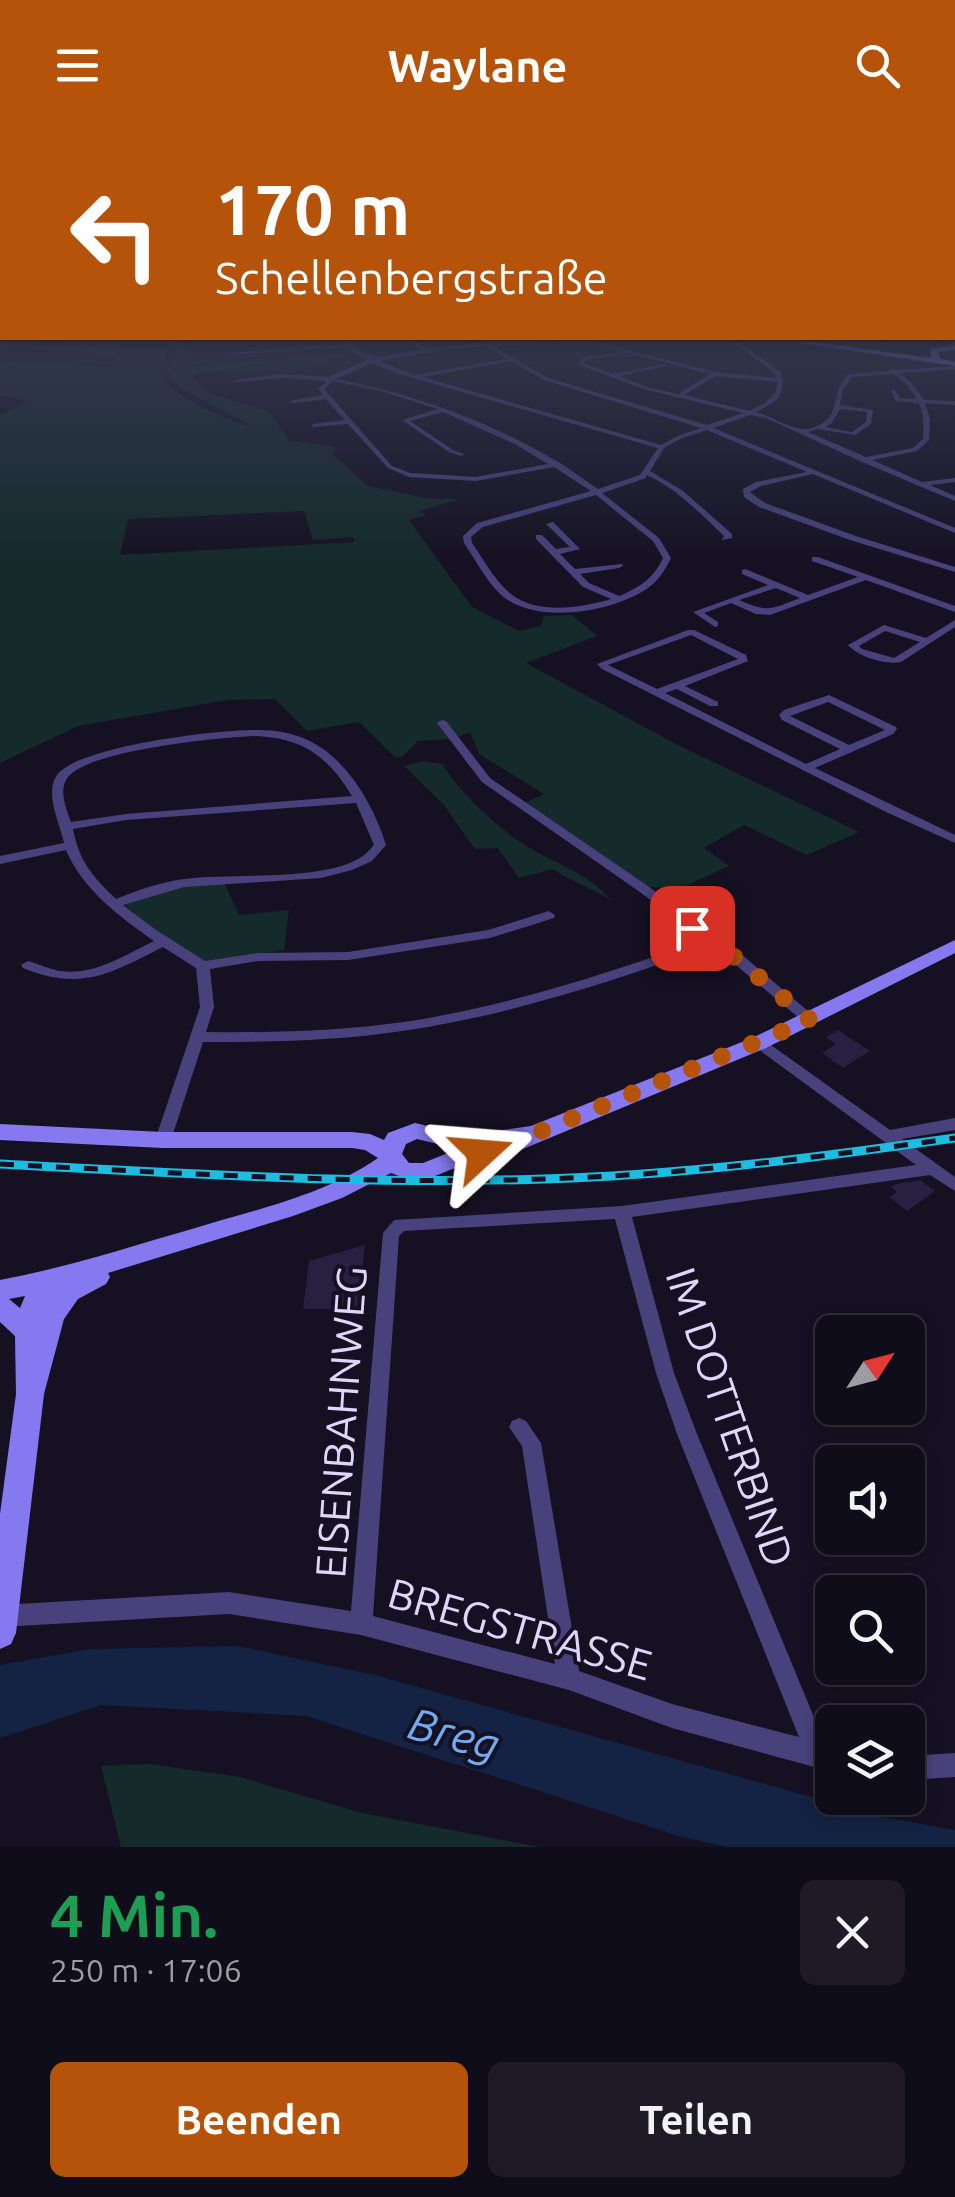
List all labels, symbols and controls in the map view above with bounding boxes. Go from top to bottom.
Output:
icon: menu [50,38,105,93]
icon: search [850,38,905,93]
text: Waylane [388,40,567,91]
icon: left [50,170,180,300]
text: 170 m [215,170,410,248]
text: Schellenbergstraße [215,252,608,303]
pin [650,886,735,971]
icon: arrive [665,901,720,956]
position arrow [430,1101,534,1205]
street label: IM DOTTERBIND [657,1261,804,1572]
street label: EISENBAHNWEG [306,1264,375,1580]
north arrow [815,1315,925,1425]
map controls [815,1315,925,1815]
button: sound [815,1445,925,1555]
street label: BREGSTRASSE [383,1568,657,1689]
button: search [815,1575,925,1685]
water label: Breg [403,1697,505,1770]
button: layers [815,1705,925,1815]
button: close [800,1880,905,1985]
text: 4 Min. [50,1881,218,1948]
text: 250 m · 17:06 [50,1952,242,1988]
button: Beenden [50,2062,468,2177]
button: Teilen [488,2062,905,2177]

